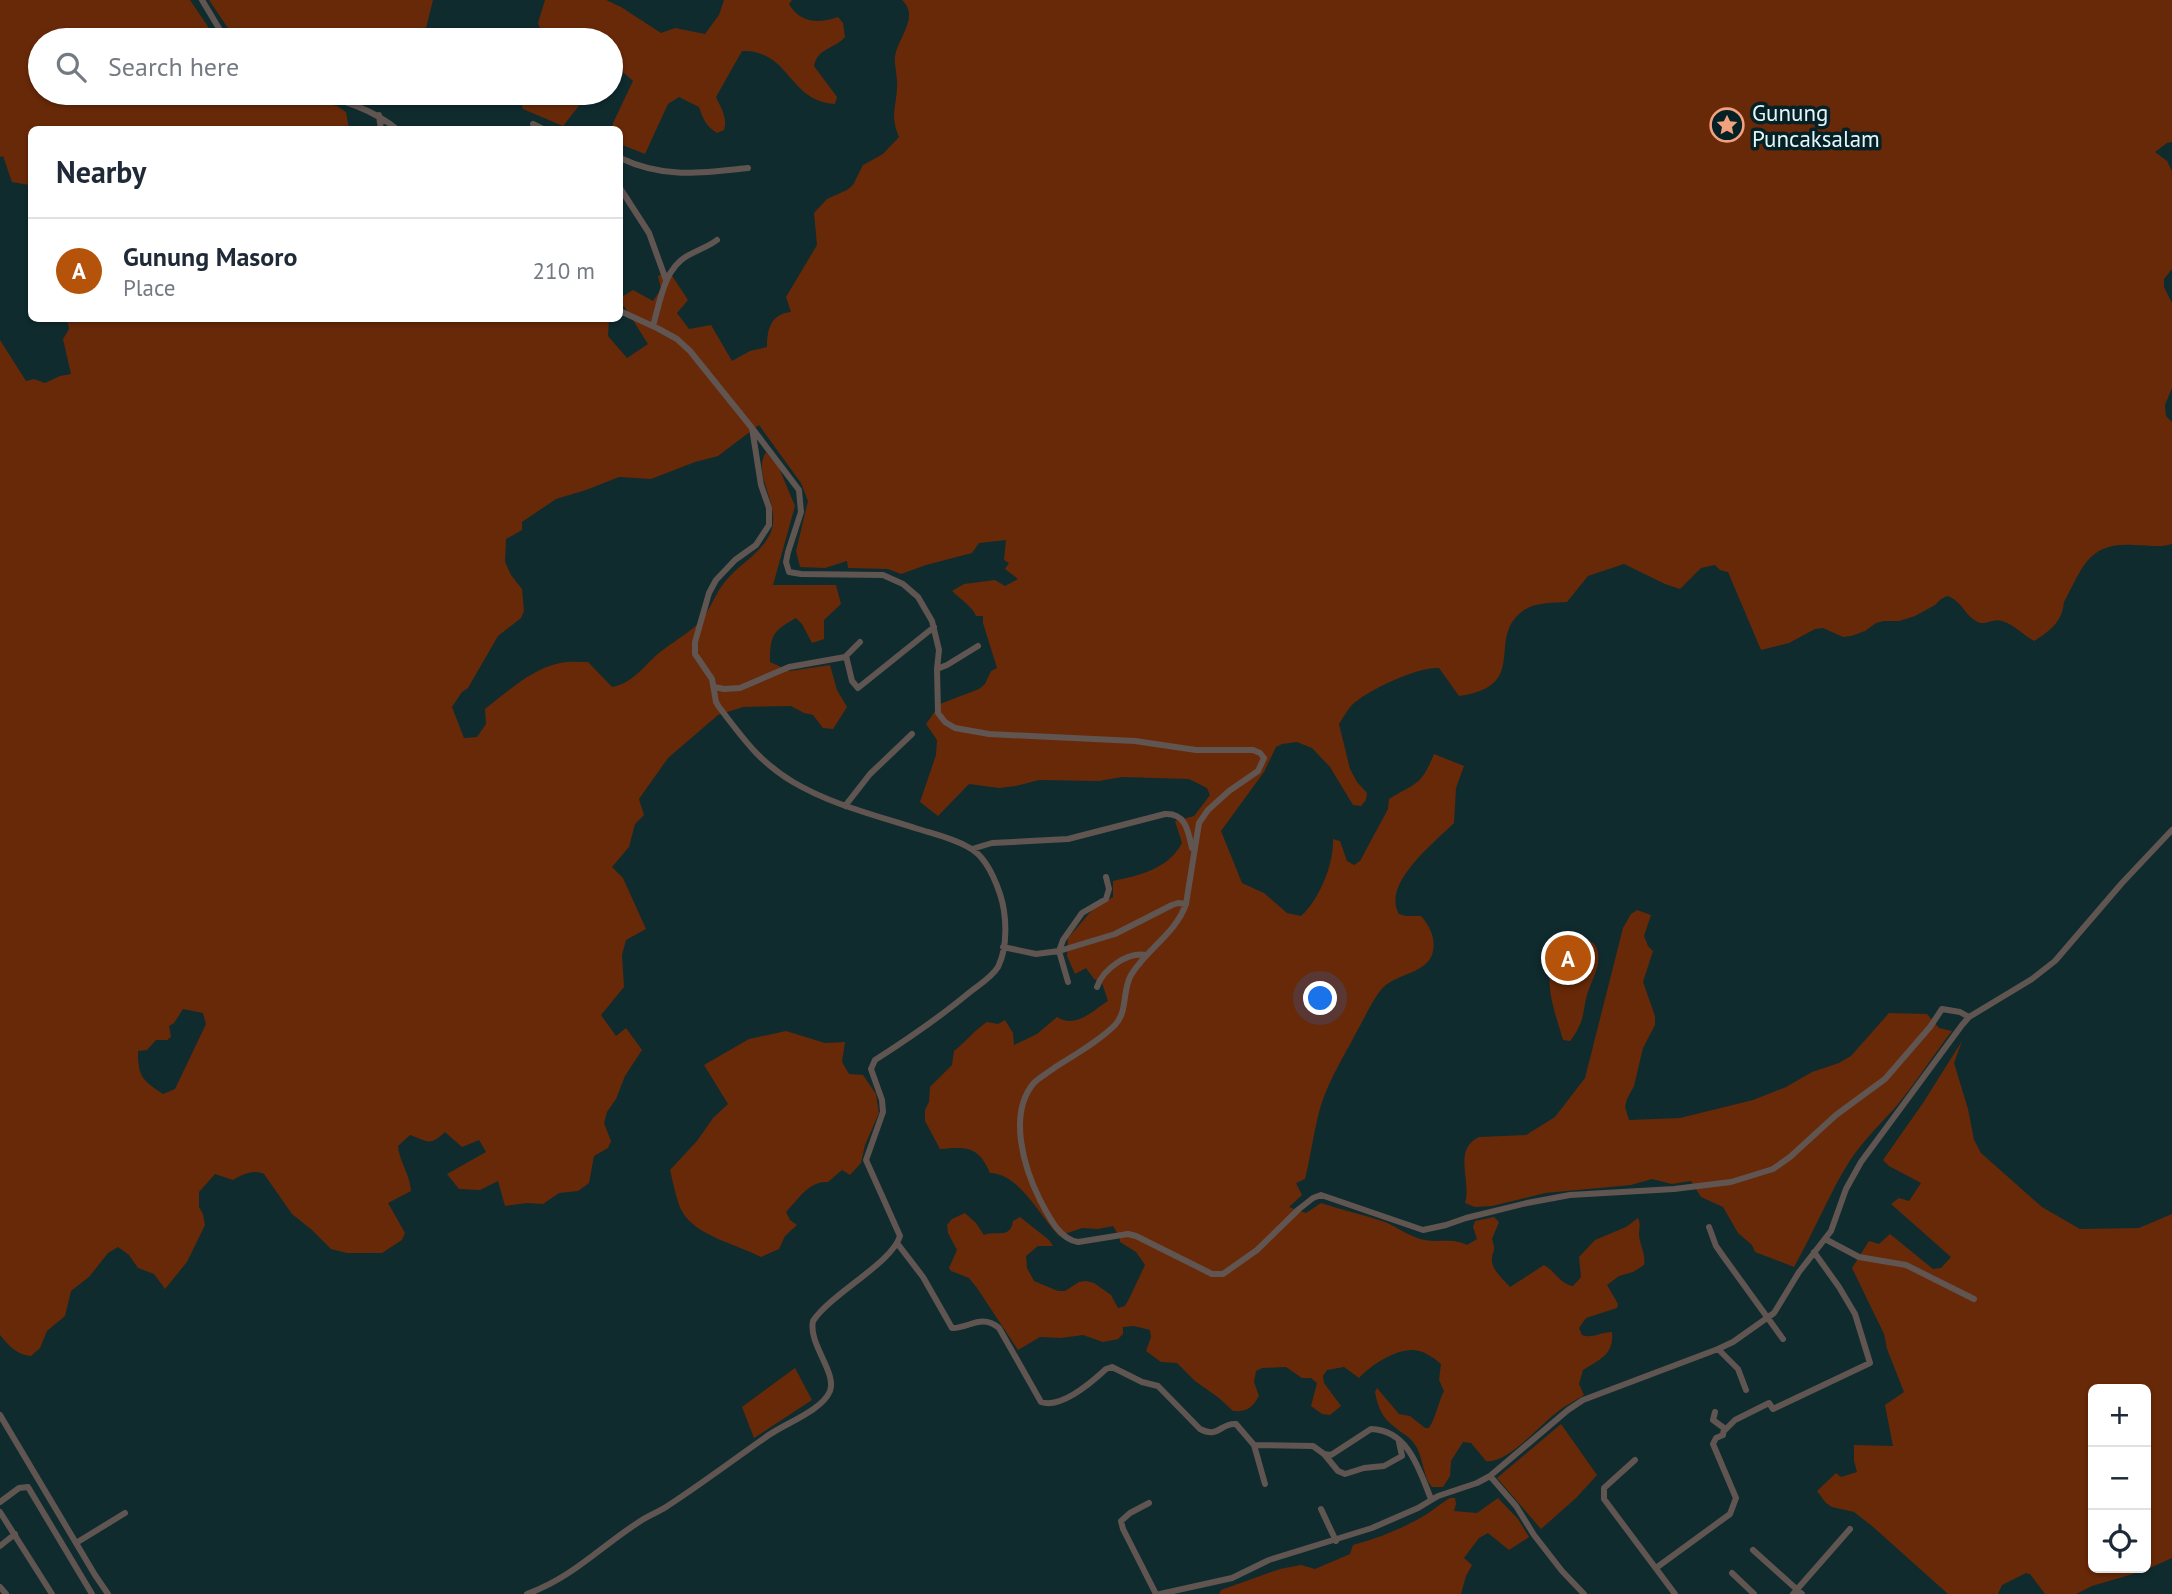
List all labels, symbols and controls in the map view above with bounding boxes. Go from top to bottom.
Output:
search box [28,28,623,105]
icon: search [52,48,90,86]
text: Search here [108,50,239,83]
place label: Gunung Puncaksalam [1752,98,1880,153]
place icon: Gunung Puncaksalam [1708,106,1746,144]
text: Nearby [56,152,146,191]
text: Gunung Masoro [123,240,297,273]
text: A [72,256,86,285]
text: 210 m [533,256,595,285]
text: Place [123,273,176,302]
pin: A [1545,932,1591,984]
your location [1303,981,1337,1015]
map controls [2088,1384,2151,1573]
button: + [2088,1384,2151,1447]
button: − [2088,1447,2151,1510]
button: locate [2088,1510,2151,1573]

